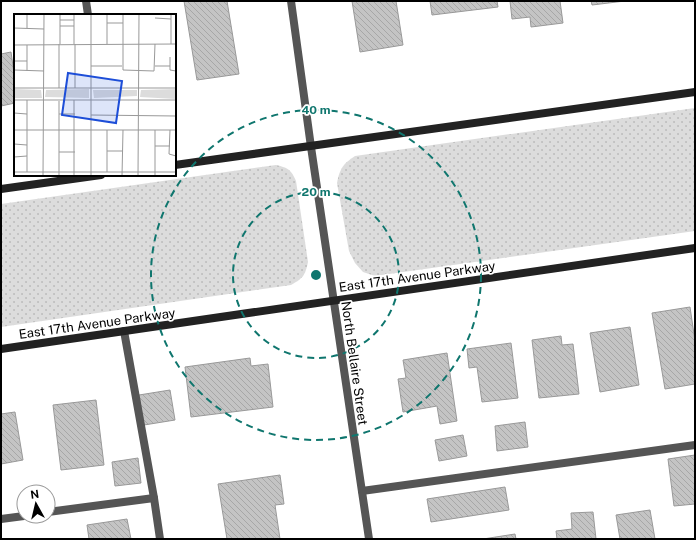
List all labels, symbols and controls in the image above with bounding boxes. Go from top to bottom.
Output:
inset map [14,14,176,176]
text: 40 m [301,103,331,117]
text: 20 m [302,185,331,199]
street label: East 17th Avenue Parkway [338,258,496,295]
centre of rings [309,268,323,282]
street label: North Bellaire Street [338,300,371,426]
street label: East 17th Avenue Parkway [18,305,176,342]
north arrow [16,484,56,524]
text: N [30,488,40,501]

